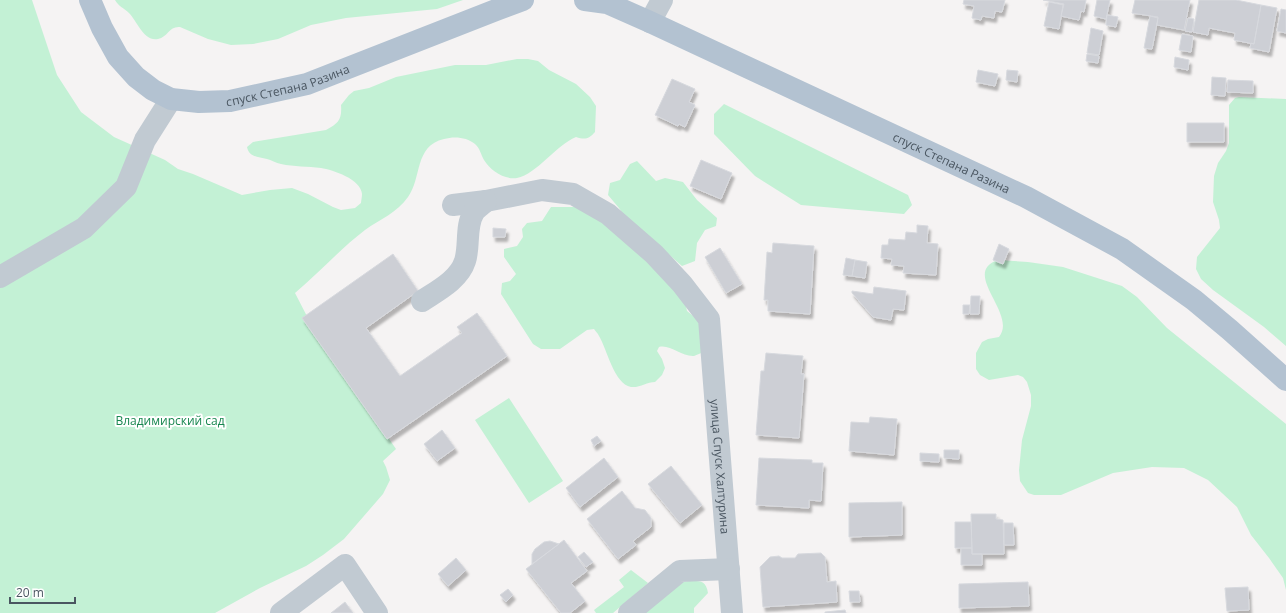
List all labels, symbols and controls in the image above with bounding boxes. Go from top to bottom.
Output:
street label: спуск Степана Разина [226,60,352,110]
street label: спуск Степана Разина [890,128,1013,197]
street label: улица Спуск Халтурина [707,398,734,535]
park label: Владимирский сад [115,412,225,429]
scale bar [10,579,75,605]
text: 20 m [16,584,44,601]

